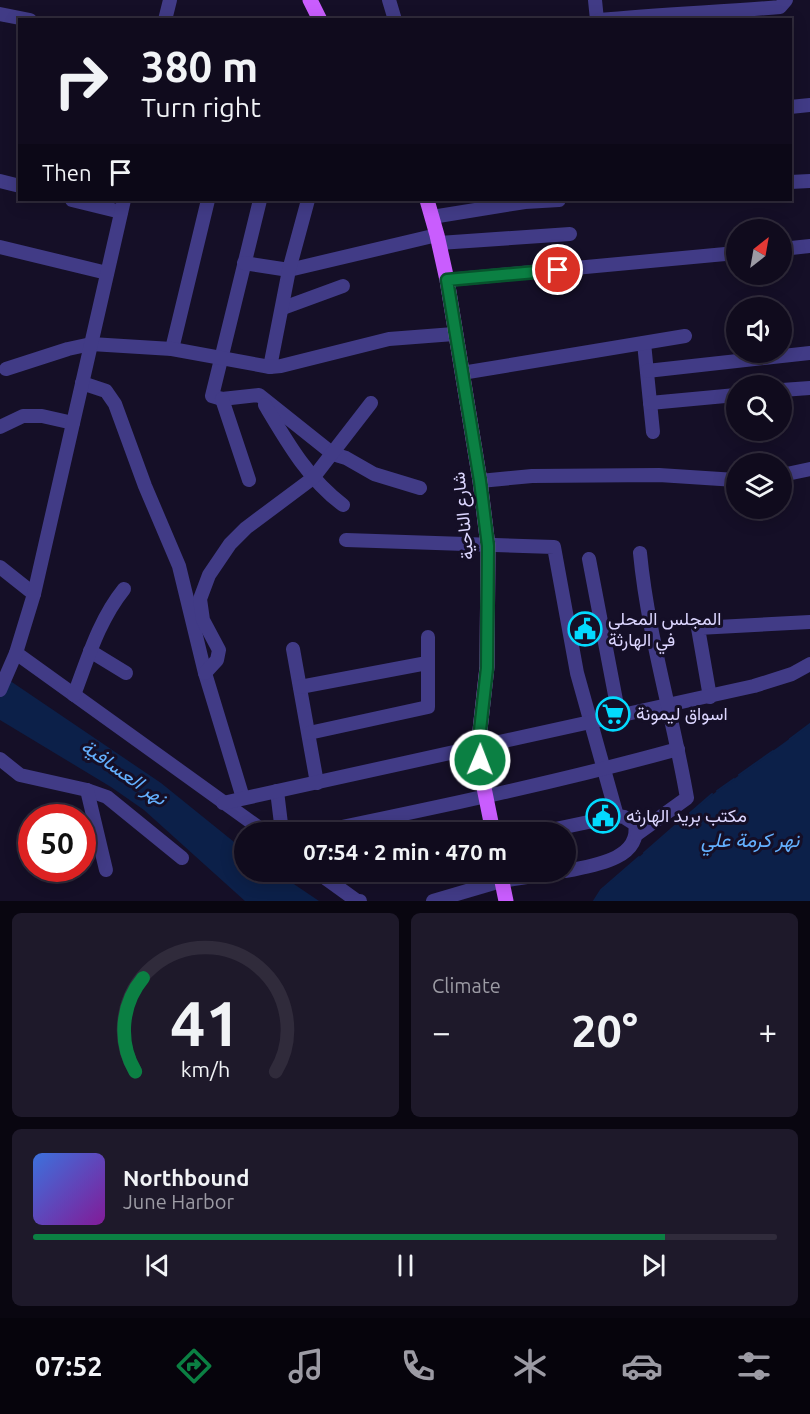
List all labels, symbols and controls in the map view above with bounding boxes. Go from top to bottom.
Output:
icon: right [42,42,120,120]
text: 380 m [141,43,258,90]
text: Turn right [141,92,261,122]
icon: arrive [104,156,137,189]
text: Then [42,160,92,185]
north arrow [726,219,792,285]
map controls [726,219,792,519]
pin [532,244,583,295]
icon: arrive [541,253,574,286]
button: sound [726,297,792,363]
button: search [726,375,792,441]
button: layers [726,453,792,519]
street label: شارع الناحية [447,471,480,561]
place label: المجلس المحلي في الهارثة [608,608,721,655]
public building icon: المجلس المحلي في الهارثة [567,611,603,647]
supermarket icon: اسواق ليمونة [595,696,631,732]
place label: اسواق ليمونة [636,703,728,725]
position arrow [448,728,512,792]
water label: نهر العسافية [76,734,172,812]
public building icon: مكتب بريد الهارثه [585,798,621,834]
speed limit sign: 50 [18,804,96,882]
place label: مكتب بريد الهارثه [626,805,747,827]
water label: نهر كرمة علي [701,828,801,857]
text: 07:54 · 2 min · 470 m [303,839,507,864]
text: Climate [432,974,501,997]
text: 41 [170,988,241,1058]
text: 20° [571,1005,638,1056]
text: − [432,1013,451,1050]
text: + [758,1013,777,1050]
text: km/h [181,1057,230,1081]
text: Northbound [123,1165,249,1190]
text: June Harbor [123,1190,234,1213]
icon: previous [141,1249,174,1282]
icon: pause [389,1249,422,1282]
icon: next [637,1249,670,1282]
icon: directions [173,1345,215,1387]
icon: music [285,1345,327,1387]
icon: phone [397,1345,439,1387]
icon: climate [509,1345,551,1387]
icon: car [621,1345,663,1387]
icon: filters [733,1345,775,1387]
text: 07:52 [35,1351,103,1381]

